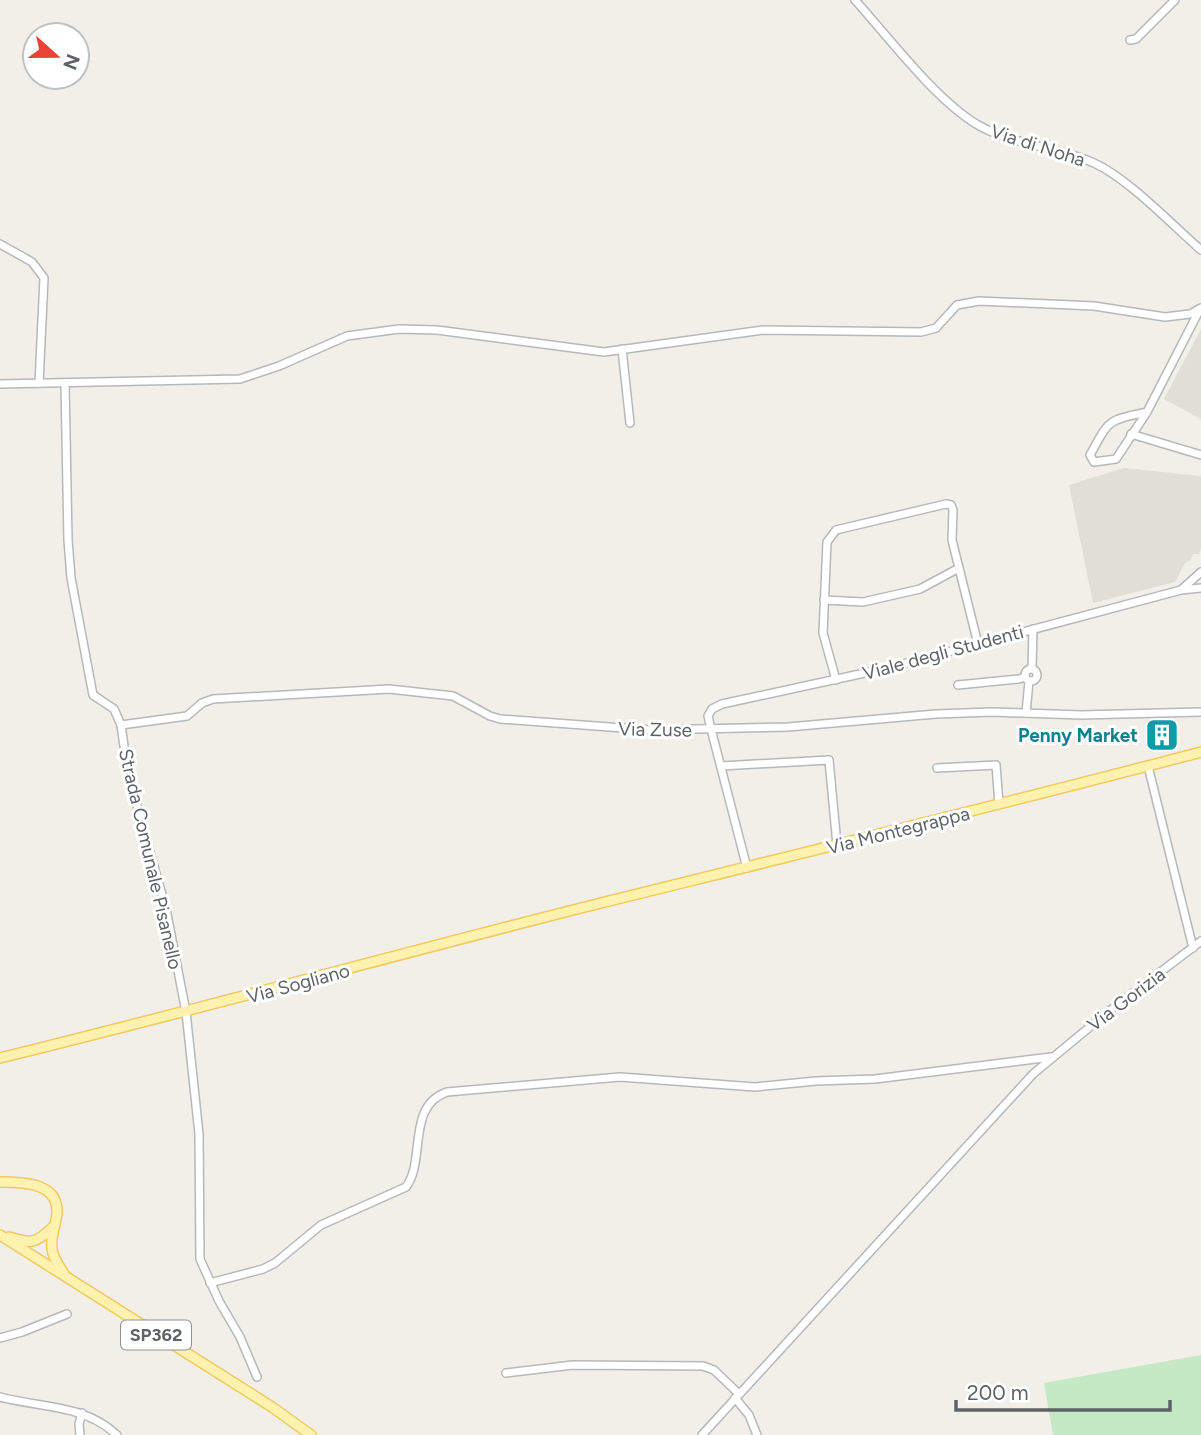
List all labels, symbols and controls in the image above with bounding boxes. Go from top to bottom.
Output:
north arrow [21,21,91,91]
text: N [58,51,85,73]
street label: Via di Noha [988,119,1088,172]
street label: Viale degli Studenti [860,620,1026,685]
building icon: Penny Market [1143,716,1181,754]
street label: Via Zuse [618,717,692,742]
place label: Penny Market [1018,724,1138,747]
street label: Strada Comunale Pisanello [114,747,187,972]
street label: Via Montegrappa [824,802,972,859]
street label: Via Sogliano [244,959,352,1008]
street label: Via Gorizia [1083,963,1170,1036]
road number: SP362 [121,1320,191,1350]
scale bar [956,1368,1170,1412]
text: 200 m [967,1380,1029,1405]

